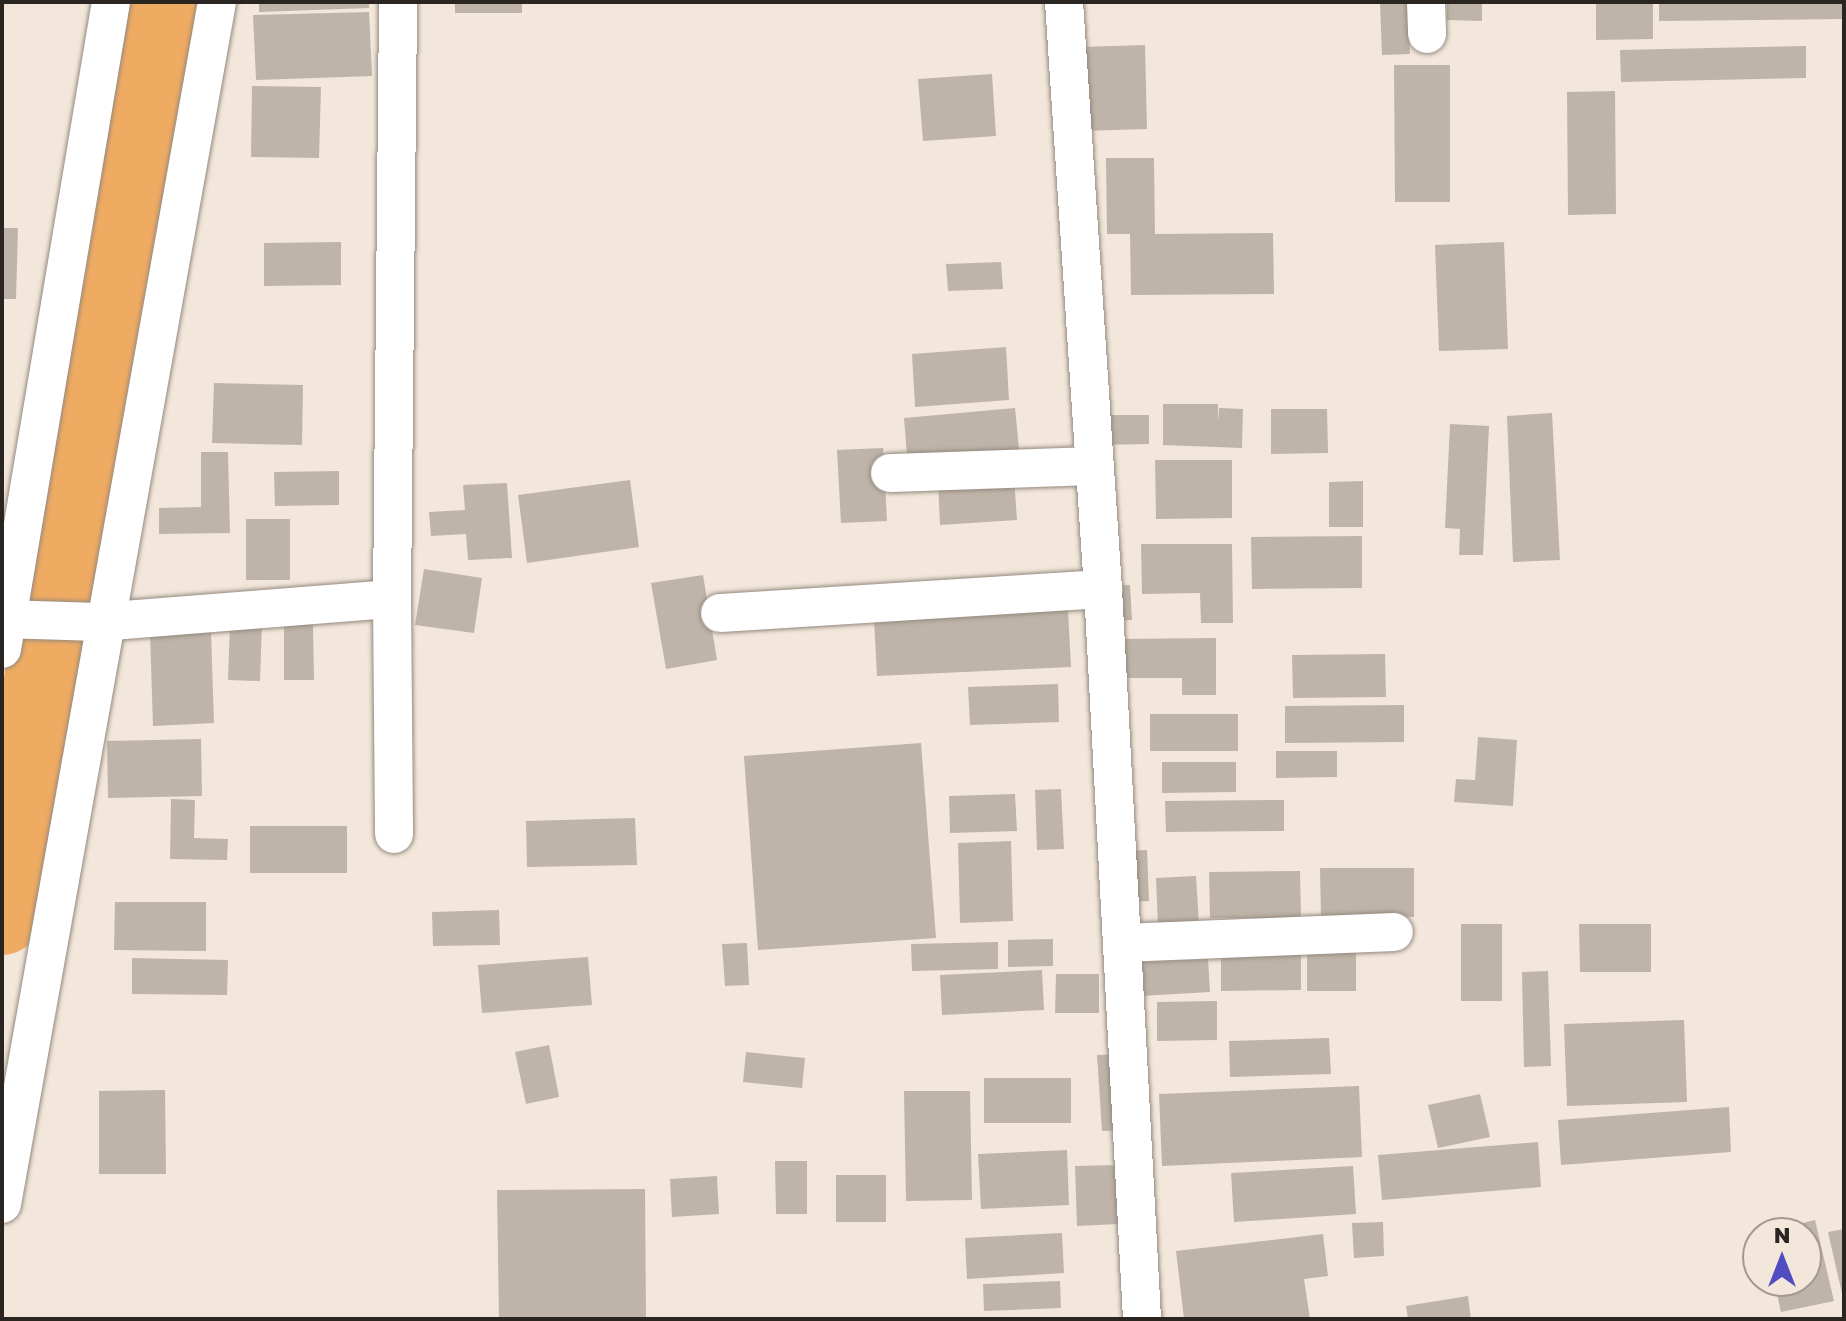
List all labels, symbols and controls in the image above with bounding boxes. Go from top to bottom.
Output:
north arrow [1742,1217,1822,1297]
text: N [1774,1221,1790,1248]

